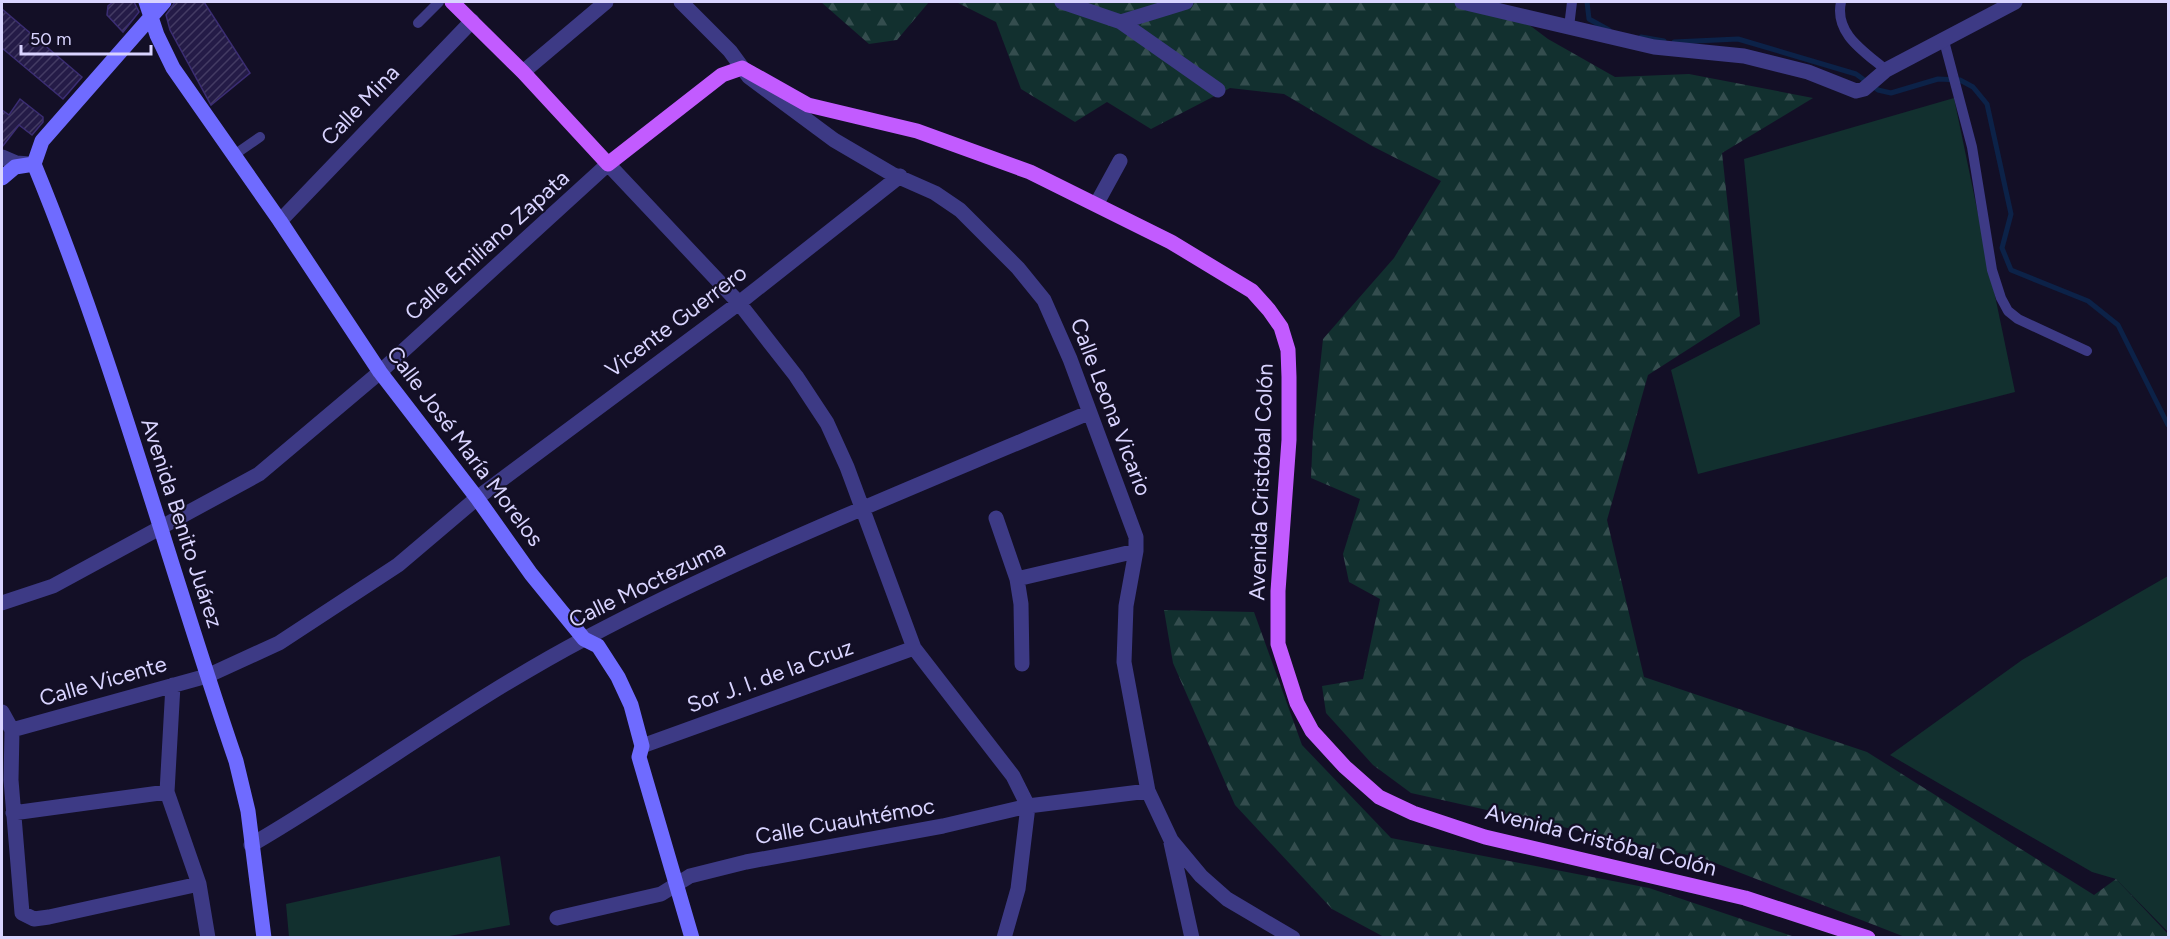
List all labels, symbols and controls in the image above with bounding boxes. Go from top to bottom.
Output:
scale bar [21,18,152,56]
text: 50 m [30,28,72,50]
street label: Calle Mina [315,59,405,151]
street label: Calle Emiliano Zapata [399,164,575,326]
street label: Vicente Guerrero [600,259,752,383]
street label: Calle Leona Vicario [1065,314,1157,500]
street label: Calle José María Morelos [381,341,549,551]
street label: Avenida Cristóbal Colón [1243,363,1279,601]
street label: Avenida Benito Juárez [135,415,229,631]
street label: Calle Moctezuma [564,534,730,634]
street label: Sor J. I. de la Cruz [683,633,857,719]
street label: Calle Vicente [36,650,170,712]
street label: Calle Cuauhtémoc [753,792,937,850]
street label: Avenida Cristóbal Colón [1483,798,1719,882]

